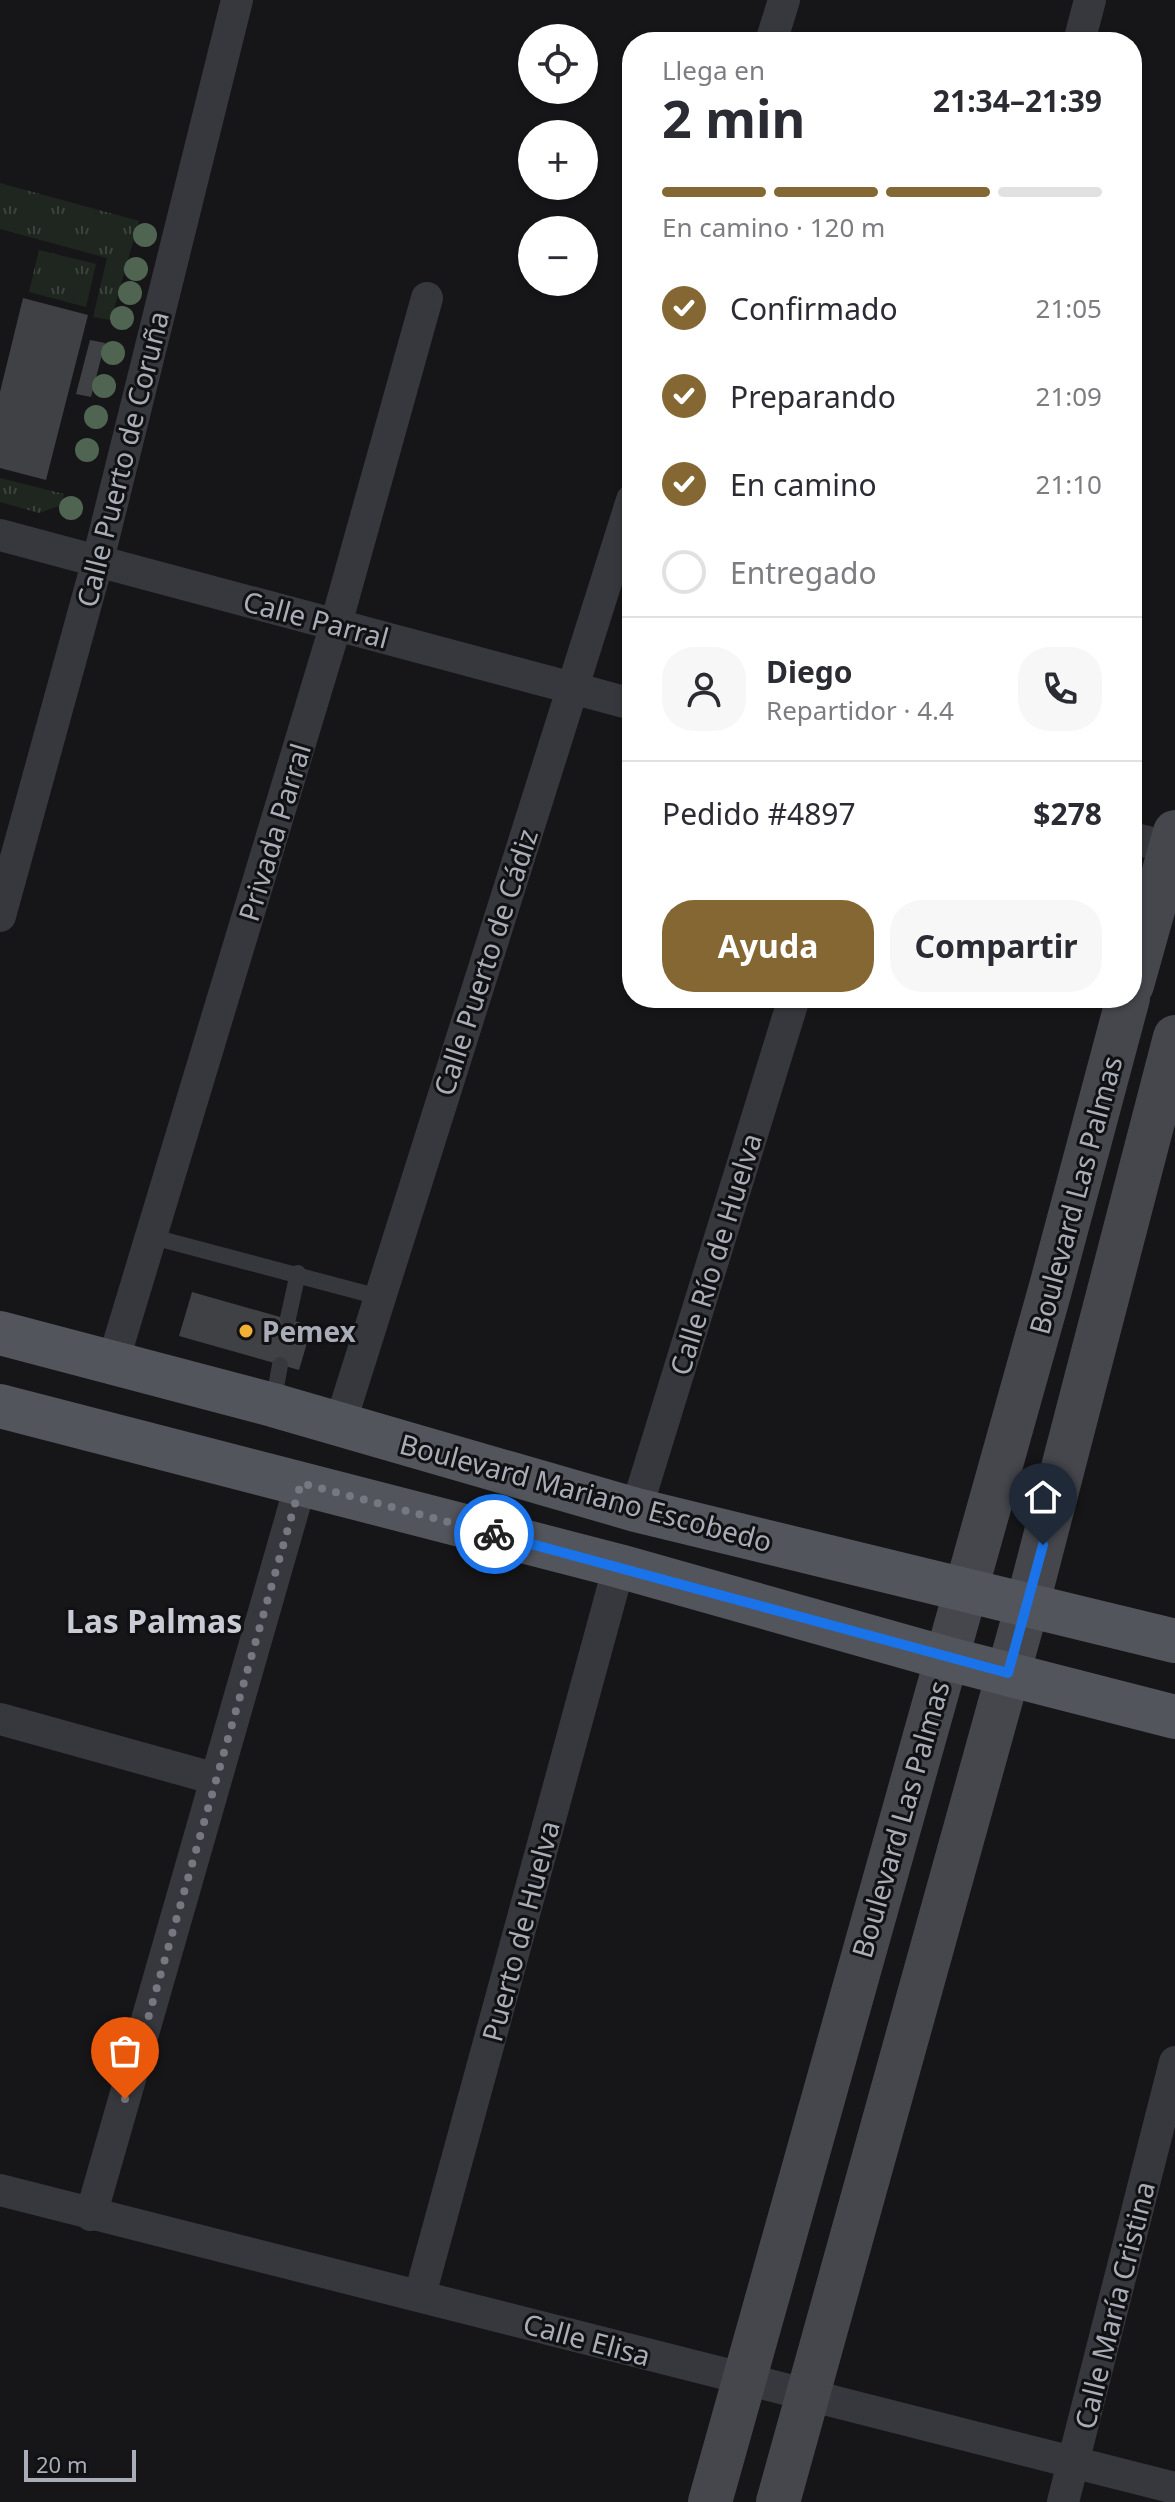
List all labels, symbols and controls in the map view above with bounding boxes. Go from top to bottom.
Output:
map controls [518,24,598,296]
button: locate [518,24,598,104]
text: Llega en [662,52,765,88]
text: 21:34–21:39 [933,80,1102,121]
text: 2 min [662,82,805,153]
button: + [518,120,598,200]
text: En camino · 120 m [662,209,885,245]
button: − [518,216,598,296]
icon: check [662,286,706,330]
text: Confirmado [730,288,898,329]
text: 21:05 [1036,290,1102,326]
street label: Calle Puerto de Coruña [67,307,177,611]
icon: check [662,374,706,418]
text: Preparando [730,376,896,417]
text: 21:09 [1036,378,1102,414]
icon: check [662,462,706,506]
text: En camino [730,464,877,505]
text: 21:10 [1036,466,1102,502]
text: Entregado [730,552,877,593]
street label: Calle Parral [239,581,393,657]
button: person [662,647,746,731]
button: phone [1018,647,1102,731]
text: Diego [766,651,853,692]
text: Repartidor · 4.4 [766,692,954,728]
street label: Privada Parral [229,738,319,926]
text: Pedido #4897 [662,793,856,834]
text: $278 [1033,793,1102,834]
street label: Calle Puerto de Cádiz [424,824,546,1100]
button: Ayuda [662,900,874,992]
button: Compartir [890,900,1102,992]
street label: Boulevard Las Palmas [1020,1052,1130,1338]
street label: Calle Río de Huelva [660,1128,770,1380]
place label: Pemex [262,1312,357,1350]
marker: Pemex [237,1322,255,1340]
street label: Boulevard Mariano Escobedo [396,1424,776,1560]
pin [1009,1463,1077,1545]
icon: home [1021,1475,1065,1519]
courier [454,1494,534,1574]
icon: bike [472,1512,516,1556]
district label: Las Palmas [66,1599,242,1642]
street label: Boulevard Las Palmas [842,1676,958,1962]
street label: Puerto de Huelva [472,1816,568,2046]
pin [91,2017,159,2099]
icon: bag [103,2029,147,2073]
street label: Calle María Cristina [1065,2177,1163,2433]
street label: Calle Elisa [519,2304,655,2374]
scale bar [24,2446,136,2482]
text: 20 m [36,2449,87,2479]

